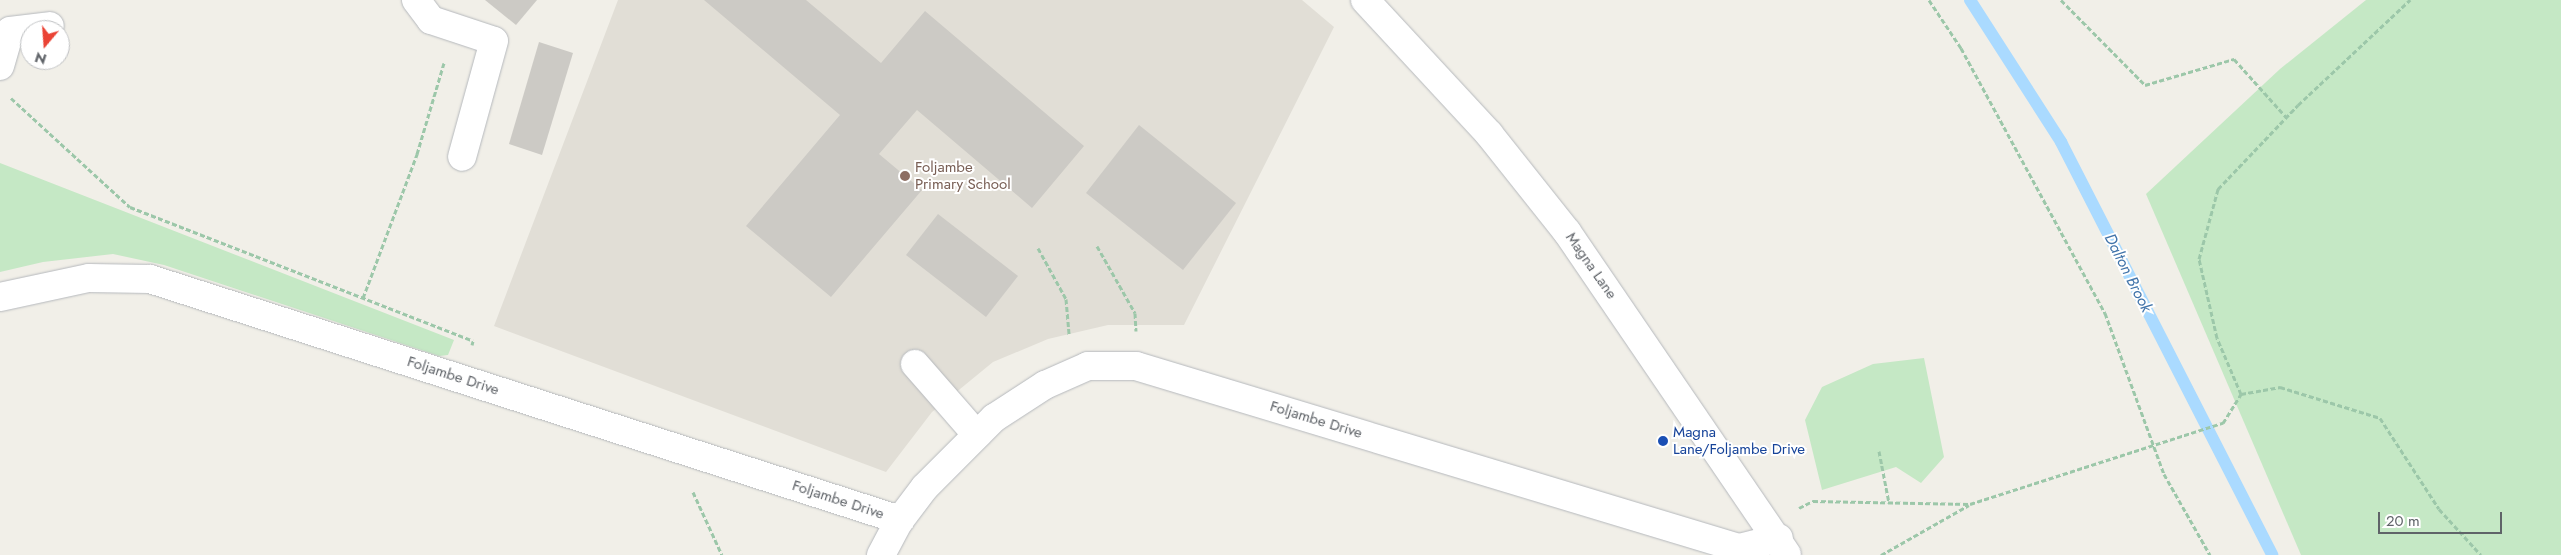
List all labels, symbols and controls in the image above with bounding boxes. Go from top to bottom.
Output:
north arrow [20,20,70,70]
text: N [32,47,49,70]
place label: Foljambe Primary School [915,158,1011,193]
marker: Foljambe Primary School [899,170,911,182]
street label: Magna Lane [1562,229,1620,303]
water label: Dalton Brook [2100,230,2156,316]
street label: Foljambe Drive [405,353,501,399]
street label: Foljambe Drive [1268,397,1364,443]
place label: Magna Lane/Foljambe Drive [1673,423,1805,458]
marker: Magna Lane/Foljambe Drive [1657,435,1669,447]
street label: Foljambe Drive [790,477,886,523]
scale bar [2381,502,2505,534]
text: 20 m [2386,510,2420,532]

